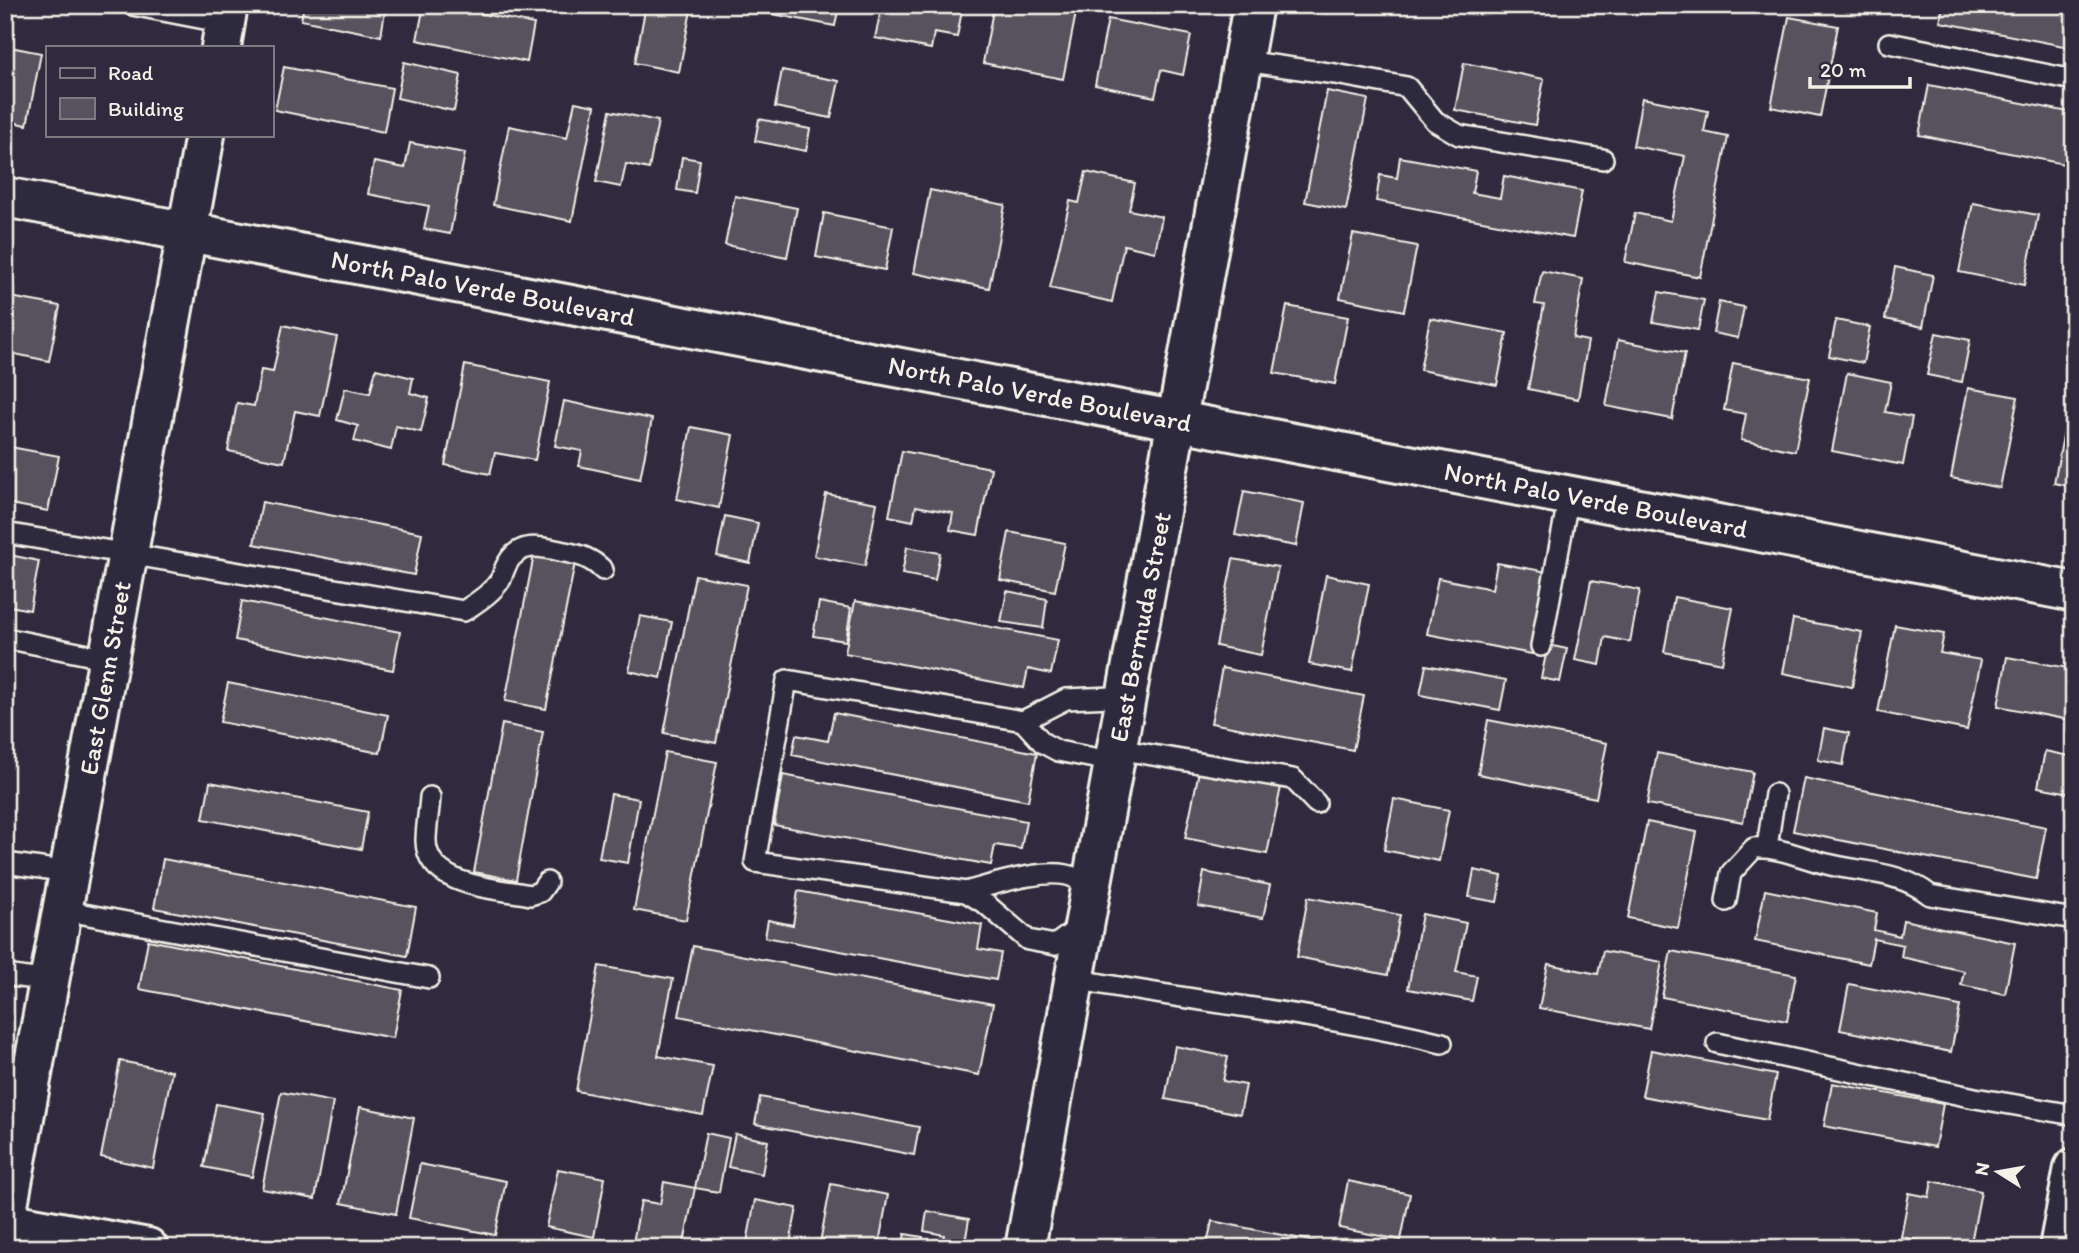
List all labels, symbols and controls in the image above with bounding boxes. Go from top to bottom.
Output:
legend [46,46,273,136]
scale bar [1810,46,1909,90]
text: 20 m [1820,57,1867,82]
text: Road [108,60,154,85]
text: Building [108,96,184,121]
street label: North Palo Verde Boulevard [328,243,638,333]
street label: North Palo Verde Boulevard [885,349,1195,439]
street label: North Palo Verde Boulevard [1441,455,1751,545]
street label: East Bermuda Street [1102,509,1178,745]
street label: East Glenn Street [72,578,138,777]
north arrow [1964,1138,2034,1208]
text: N [1969,1160,1994,1177]

